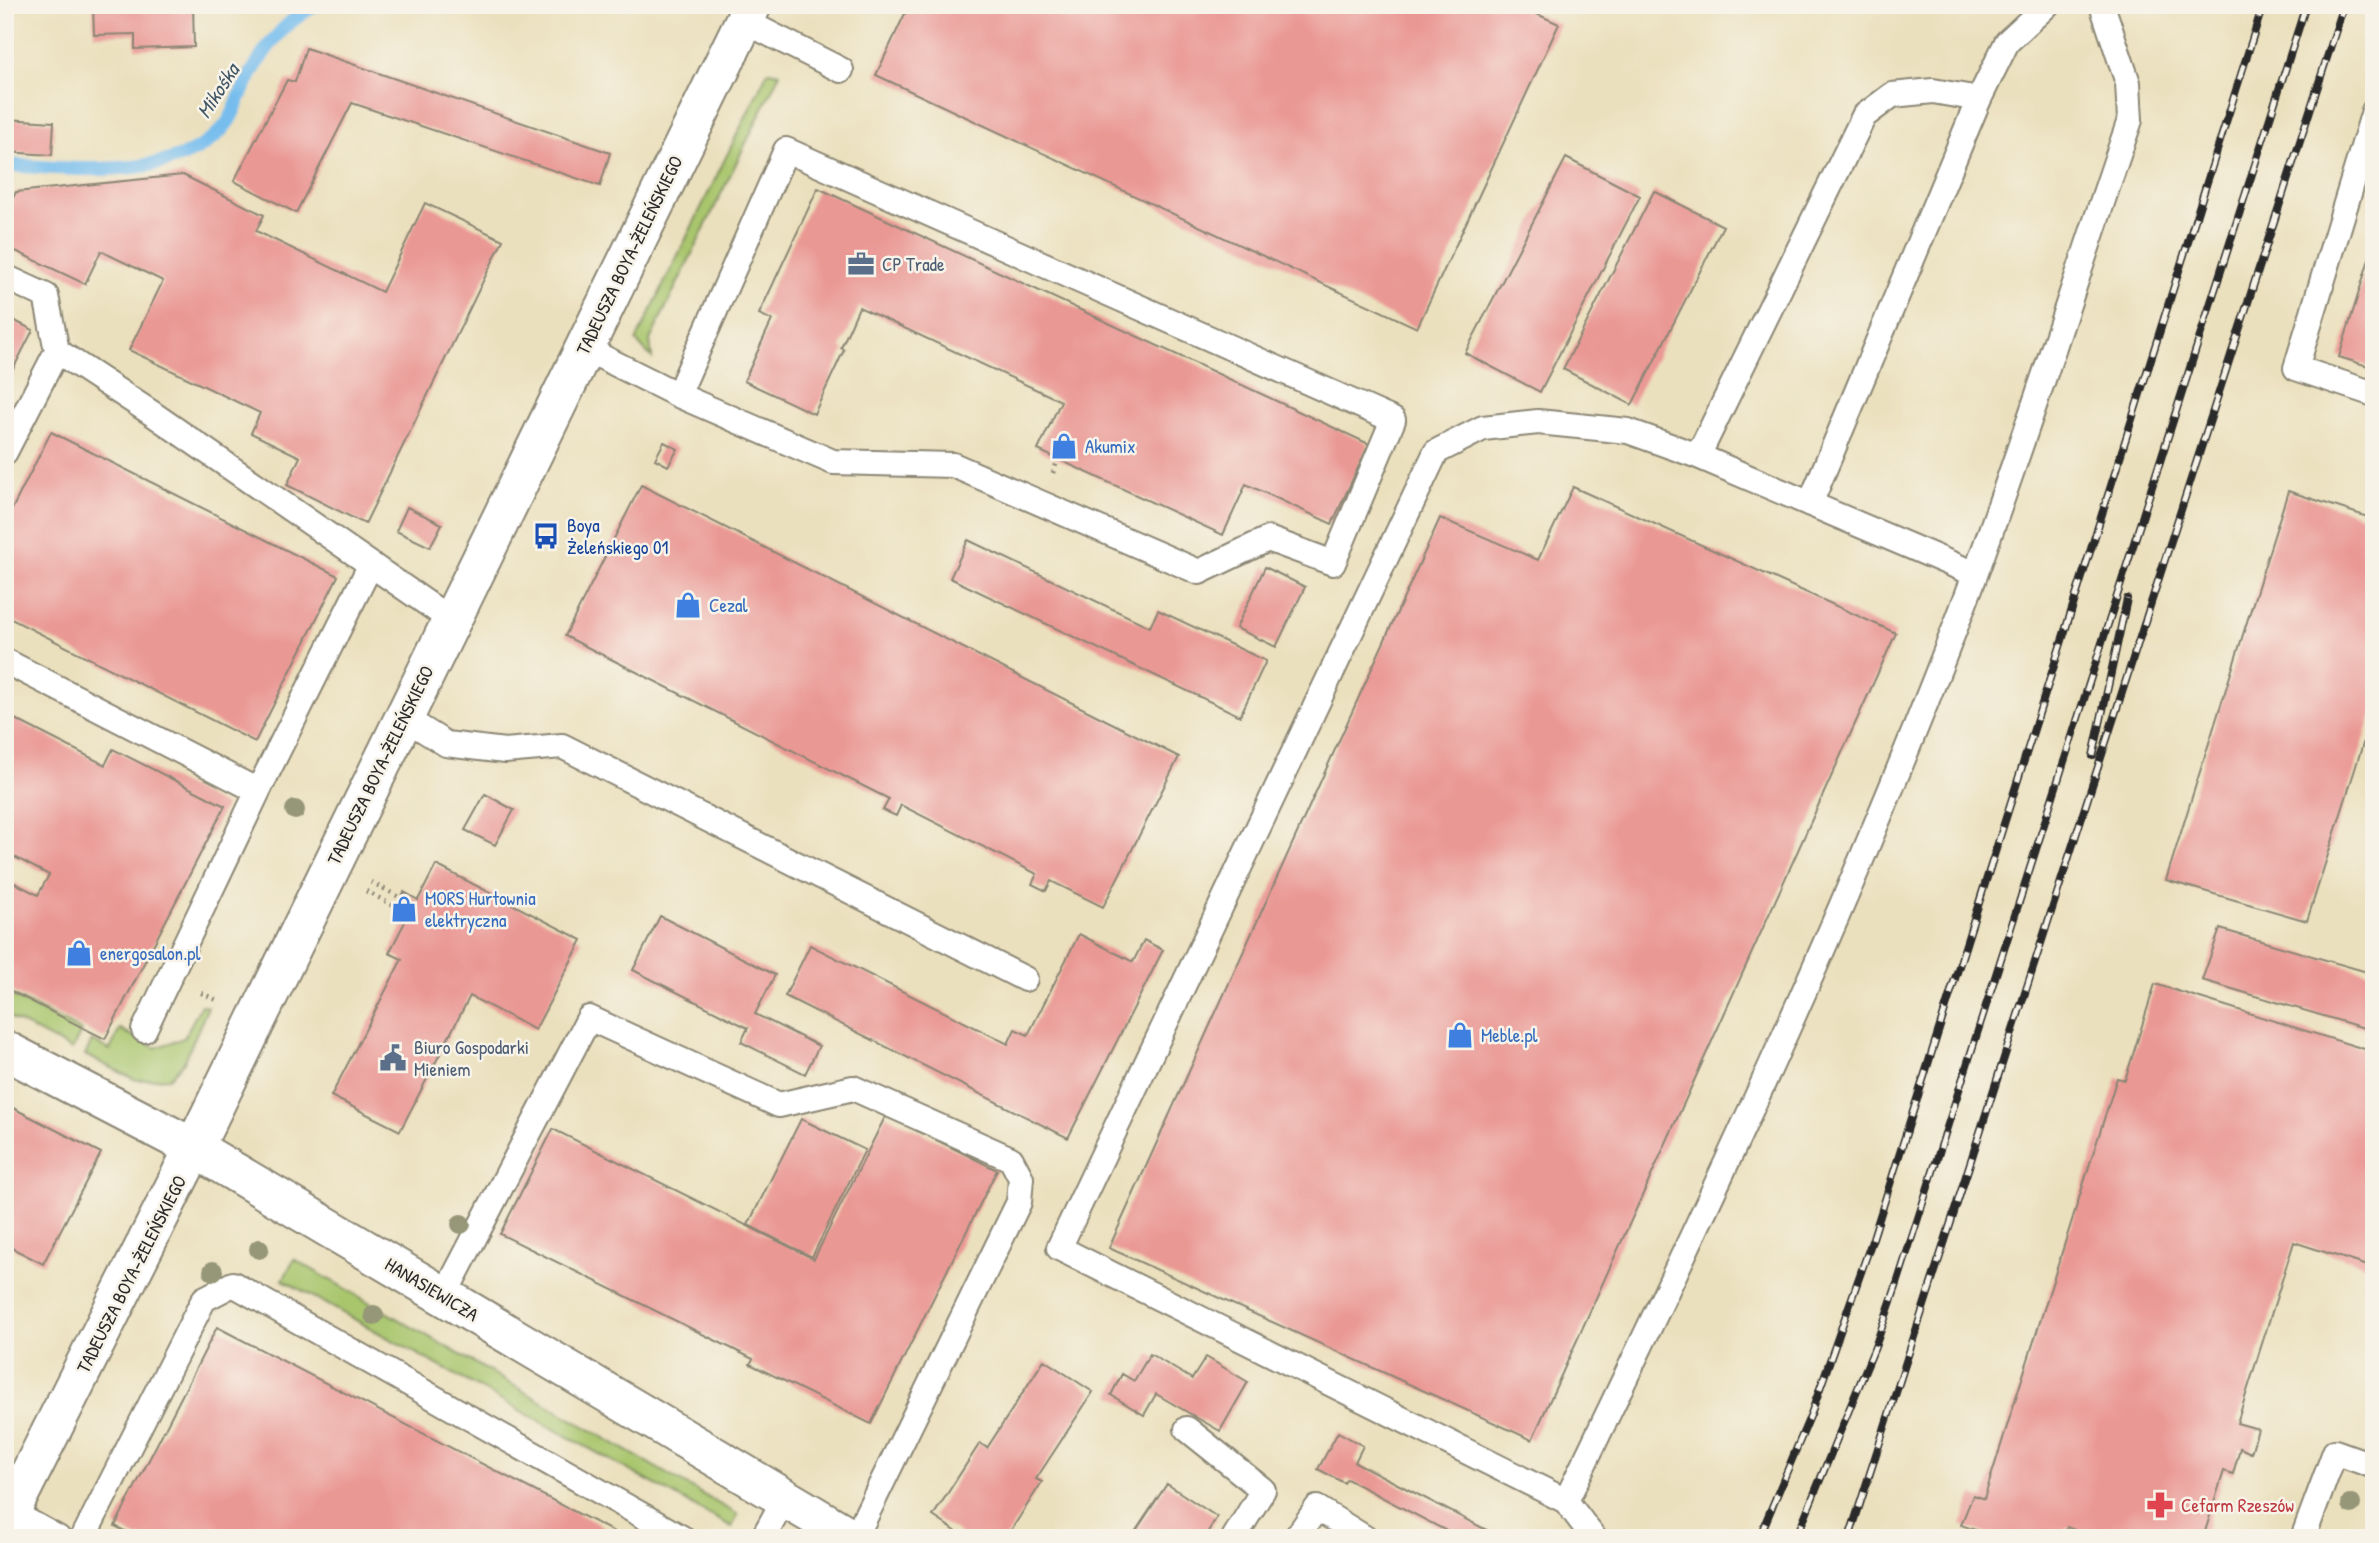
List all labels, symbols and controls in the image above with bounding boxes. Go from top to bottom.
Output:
water label: Mikośka [189,56,247,124]
street label: TADEUSZA BOYA-ŻELEŃSKIEGO [569,151,689,359]
office icon: CP Trade [846,249,876,279]
place label: CP Trade [882,251,945,277]
shop icon: Akumix [1049,431,1079,461]
place label: Akumix [1085,433,1135,459]
place label: Boya Żeleńskiego 01 [567,512,668,560]
bus stop icon: Boya Żeleńskiego 01 [531,521,561,551]
shop icon: Cezal [673,590,703,620]
place label: Cezal [709,592,749,618]
street label: TADEUSZA BOYA-ŻELEŃSKIEGO [320,661,440,869]
place label: MORS Hurtownia elektryczna [425,885,536,933]
shop icon: MORS Hurtownia elektryczna [389,894,419,924]
shop icon: energosalon.pl [64,938,94,968]
place label: energosalon.pl [100,940,201,966]
shop icon: Meble.pl [1445,1020,1475,1050]
place label: Meble.pl [1481,1022,1539,1048]
place label: Biuro Gospodarki Mieniem [414,1034,529,1082]
public building icon: Biuro Gospodarki Mieniem [378,1043,408,1073]
street label: TADEUSZA BOYA-ŻELEŃSKIEGO [70,1171,192,1377]
street label: HANASIEWICZA [380,1251,484,1327]
pharmacy icon: Cefarm Rzeszów [2145,1490,2175,1520]
place label: Cefarm Rzeszów [2181,1492,2294,1518]

